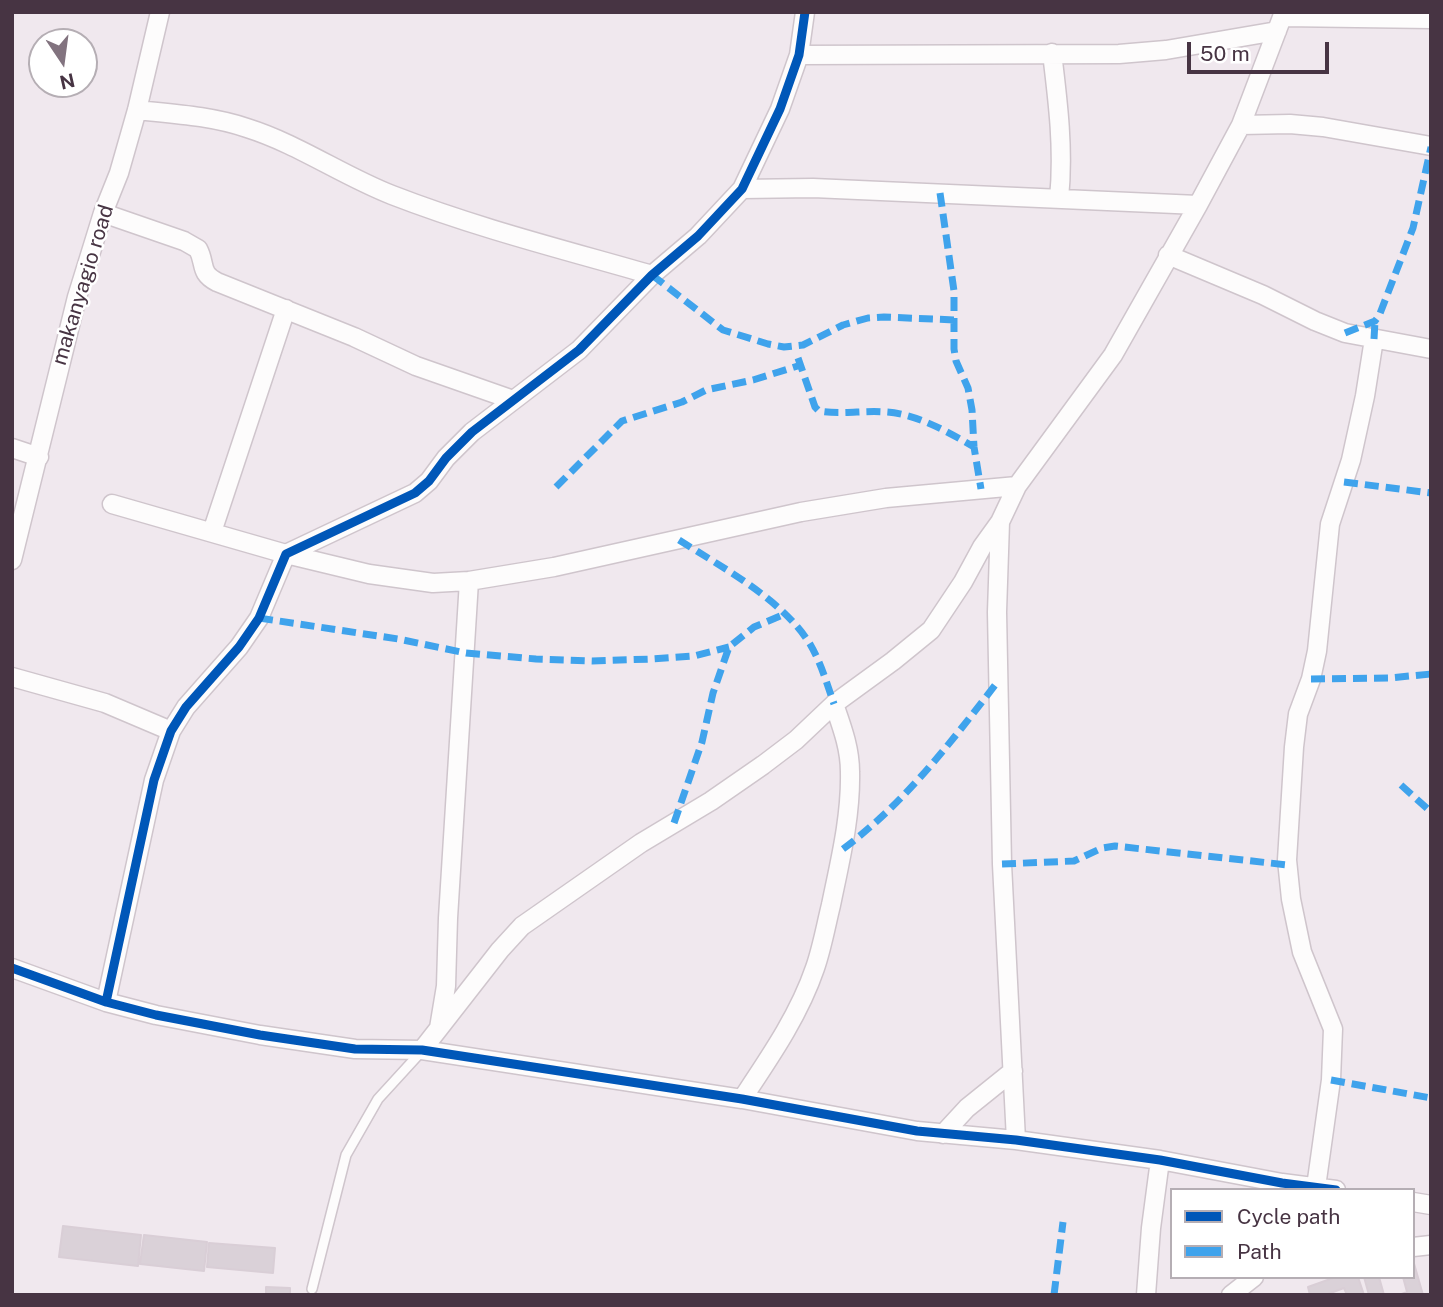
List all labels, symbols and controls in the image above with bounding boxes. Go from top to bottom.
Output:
north arrow [28,28,98,98]
scale bar [1191,28,1333,72]
text: 50 m [1200,41,1250,66]
text: N [58,69,77,94]
street label: makanyagio road [47,202,119,368]
legend [1170,1188,1415,1279]
text: Cycle path [1237,1204,1340,1229]
text: Path [1237,1239,1282,1264]

